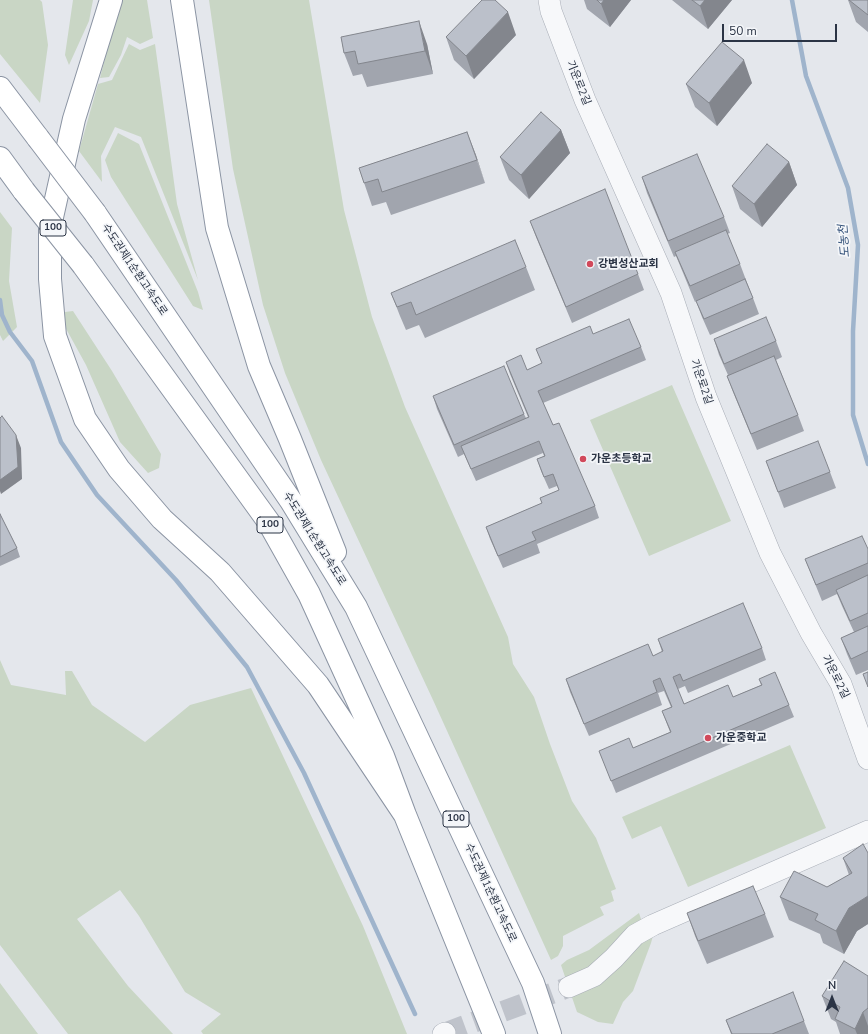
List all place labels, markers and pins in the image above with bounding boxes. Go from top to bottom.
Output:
place label: 강변성산교회 [598,257,659,271]
marker: 강변성산교회 [585,259,595,269]
place label: 가운초등학교 [591,452,652,466]
marker: 가운초등학교 [578,454,588,464]
place label: 가운중학교 [716,731,767,745]
marker: 가운중학교 [703,733,713,743]

